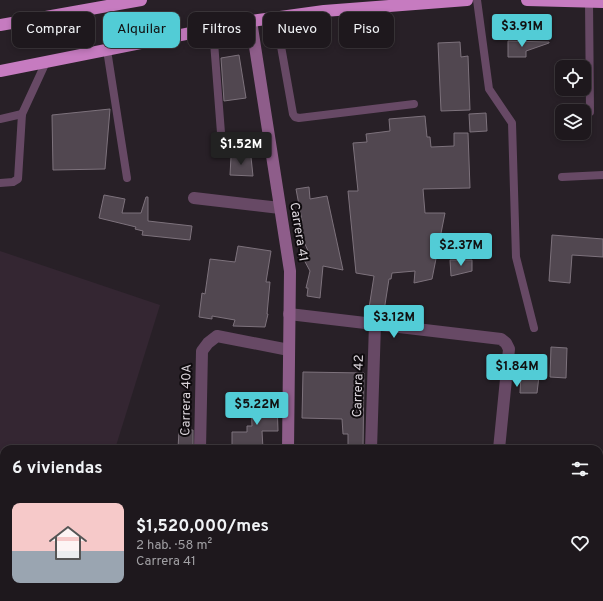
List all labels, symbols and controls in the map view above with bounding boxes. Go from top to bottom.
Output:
chip: Comprar [12,12,95,48]
chip: Alquilar [103,12,180,48]
chip: Filtros [188,12,255,48]
chip: Nuevo [263,12,331,48]
chip: Piso [339,12,394,48]
pin: $3.91M [489,14,555,48]
text: $3.91M [501,19,543,35]
map controls [555,60,591,140]
button: locate [555,60,591,96]
button: layers [555,104,591,140]
pin: $1.52M [208,132,274,166]
text: $1.52M [220,137,262,153]
street label: Carrera 41 [285,201,311,263]
pin: $2.37M [428,233,494,267]
text: $2.37M [439,238,483,254]
pin: $3.12M [361,305,427,339]
text: $3.12M [373,310,415,326]
street label: Carrera 42 [350,354,368,418]
pin: $1.84M [484,354,550,388]
text: $1.84M [495,359,539,375]
street label: Carrera 40A [178,364,196,436]
pin: $5.22M [224,392,290,426]
text: $5.22M [234,397,280,413]
text: 6 viviendas [12,458,103,480]
icon: filters [569,458,591,480]
text: $1,520,000/mes [136,516,269,538]
icon: home [44,519,92,567]
icon: heart [569,532,591,554]
text: 2 hab. · 58 m² [136,538,212,554]
text: Carrera 41 [136,554,196,570]

